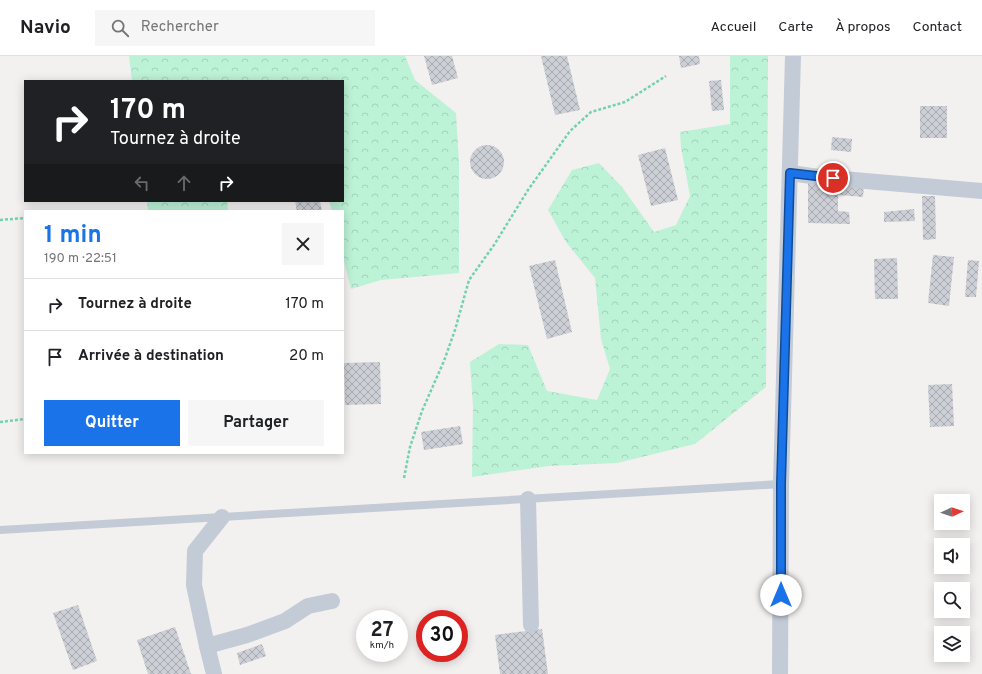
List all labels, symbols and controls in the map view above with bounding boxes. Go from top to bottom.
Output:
search box [95,10,375,46]
text: Navio [20,16,71,40]
icon: search [109,17,131,39]
text: Rechercher [141,18,219,37]
text: Accueil [710,19,756,36]
text: Carte [778,19,813,36]
text: À propos [835,19,891,36]
text: Contact [913,19,962,36]
text: 170 m [110,93,186,129]
icon: right [44,96,96,148]
text: Tournez à droite [110,128,241,151]
pin [816,161,850,195]
icon: arrive [822,167,844,189]
icon: left [131,172,153,194]
icon: ahead [173,172,195,194]
icon: right [215,172,237,194]
text: 1 min [44,221,102,251]
button: close [282,223,324,265]
text: 190 m · 22:51 [44,251,117,267]
icon: right [44,294,66,316]
text: Tournez à droite [78,295,192,314]
text: 170 m [285,295,324,314]
icon: arrive [44,346,66,368]
text: Arrivée à destination [78,347,224,366]
text: 20 m [289,347,324,366]
button: Quitter [44,400,180,446]
button: Partager [188,400,324,446]
north arrow [934,494,970,530]
map controls [934,494,970,662]
button: sound [934,538,970,574]
position arrow [760,574,802,616]
button: search [934,582,970,618]
speed limit sign: 30 [416,610,468,662]
text: 27 [371,618,393,644]
button: layers [934,626,970,662]
text: km/h [370,639,394,652]

